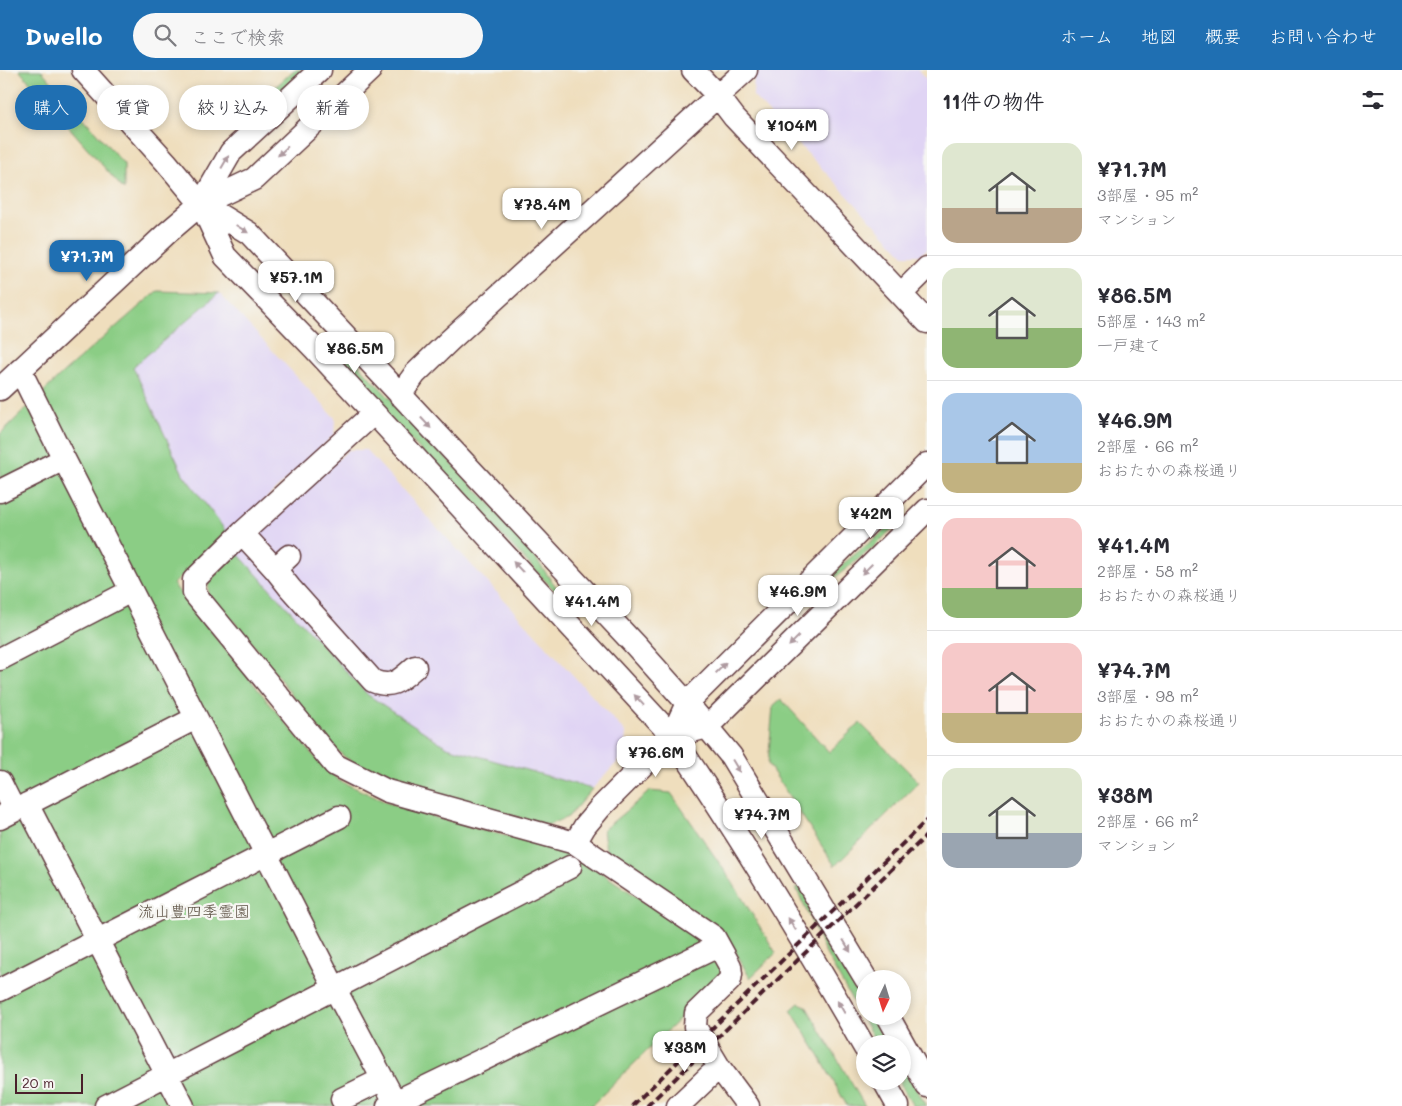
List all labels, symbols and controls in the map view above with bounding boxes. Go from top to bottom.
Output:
search box [133,13,483,58]
text: Dwello [25,20,103,51]
icon: search [151,21,179,49]
text: ここで検索 [191,24,286,49]
text: ホーム [1060,24,1113,48]
text: 地図 [1141,24,1177,48]
text: 概要 [1205,24,1241,48]
text: お問い合わせ [1269,24,1377,48]
chip: 購入 [15,85,87,130]
chip: 賃貸 [97,85,169,130]
chip: 絞り込み [179,85,287,130]
chip: 新着 [297,85,369,130]
icon: filters [1359,86,1387,114]
text: 11件の物件 [942,87,1045,114]
pin: ¥104M [757,108,827,151]
text: ¥104M [767,114,817,135]
one-way arrow [278,145,290,157]
text: ¥71.7M [1097,155,1167,182]
one-way arrow [221,156,230,169]
icon: home [982,163,1042,223]
text: 3部屋 · 95 m² [1097,184,1198,205]
pin: ¥78.4M [501,188,583,230]
text: ¥78.4M [513,193,571,214]
text: マンション [1097,208,1176,229]
one-way arrow [236,225,249,234]
pin: ¥71.7M [46,240,128,282]
text: ¥71.7M [60,245,114,266]
pin: ¥57.1M [255,260,337,303]
text: ¥57.1M [269,266,323,287]
text: ¥86.5M [1097,281,1172,308]
icon: home [982,288,1042,348]
text: 5部屋 · 143 m² [1097,310,1205,331]
pin: ¥86.5M [314,332,396,374]
text: 一戸建て [1097,334,1161,355]
text: ¥86.5M [326,337,384,358]
text: ¥46.9M [1097,406,1173,433]
icon: home [982,413,1042,473]
one-way arrow [420,417,432,429]
text: 2部屋 · 66 m² [1097,435,1198,456]
text: おおたかの森桜通り [1097,459,1241,480]
pin: ¥42M [841,496,901,539]
text: ¥42M [850,502,892,523]
text: ¥41.4M [1097,531,1170,558]
icon: home [982,538,1042,598]
text: 2部屋 · 58 m² [1097,560,1198,581]
one-way arrow [512,561,524,573]
one-way arrow [862,563,874,575]
pin: ¥46.9M [757,574,839,617]
text: ¥46.9M [769,580,827,601]
pin: ¥41.4M [551,584,633,627]
text: おおたかの森桜通り [1097,584,1241,605]
text: ¥41.4M [564,590,620,611]
one-way arrow [788,635,800,647]
text: ¥74.7M [1097,656,1171,683]
one-way arrow [714,662,726,674]
icon: home [982,663,1042,723]
text: 3部屋 · 98 m² [1097,685,1199,706]
one-way arrow [634,693,645,706]
text: おおたかの森桜通り [1097,709,1241,730]
pin: ¥76.6M [615,736,697,778]
text: ¥76.6M [628,741,684,762]
one-way arrow [732,759,741,772]
text: ¥38M [1097,781,1153,808]
icon: home [982,788,1042,848]
pin: ¥74.7M [721,798,803,840]
text: ¥74.7M [734,803,790,824]
text: 2部屋 · 66 m² [1097,810,1198,831]
text: マンション [1097,834,1176,855]
park label: 流山豊四季霊園 [138,900,250,921]
one-way arrow [788,917,797,931]
one-way arrow [842,939,851,953]
north arrow [856,970,911,1025]
map controls [856,970,911,1090]
one-way arrow [837,1000,846,1013]
pin: ¥38M [655,1030,715,1073]
button: layers [856,1035,911,1090]
text: ¥38M [664,1036,706,1057]
scale bar [15,1071,82,1094]
text: 20 m [22,1073,54,1092]

